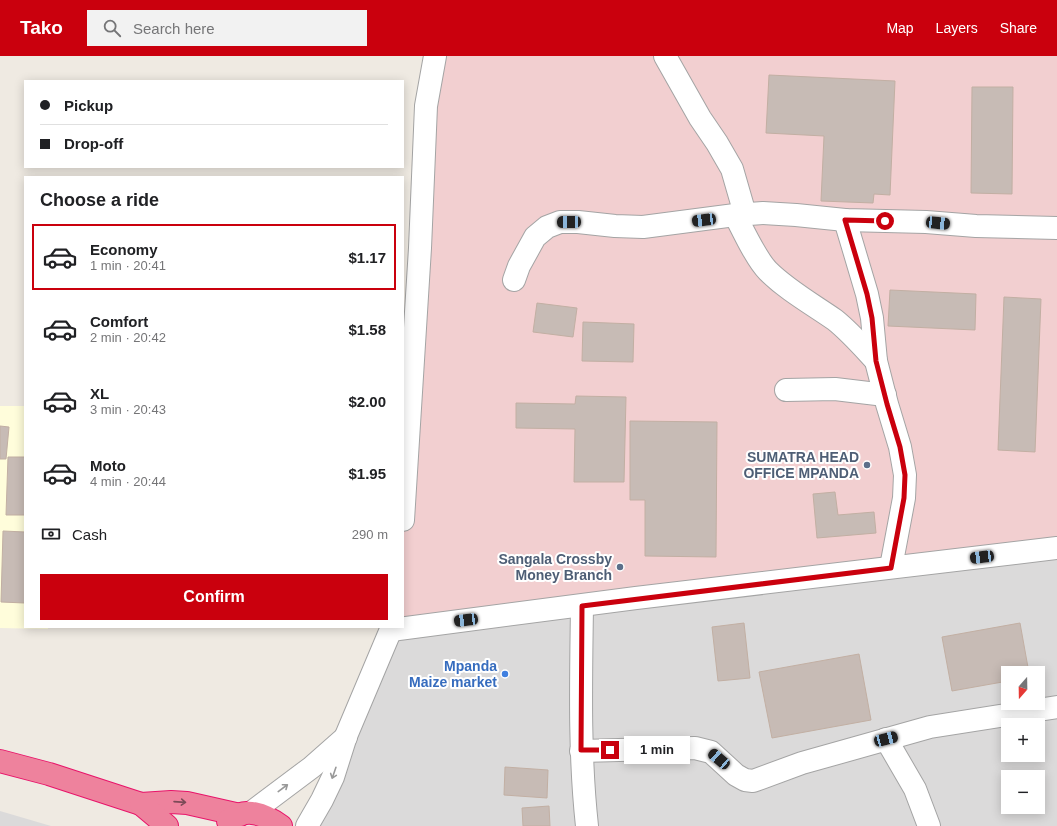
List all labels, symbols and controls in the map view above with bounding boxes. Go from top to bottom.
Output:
search box [87,10,367,46]
text: Tako [20,17,63,38]
icon: search [101,17,123,39]
text: Search here [133,20,215,37]
text: Map [886,20,914,36]
text: Layers [936,20,978,36]
text: Share [1000,20,1037,36]
text: Pickup [64,97,113,114]
text: Drop-off [64,135,123,152]
text: Choose a ride [40,190,159,210]
route start [876,212,894,230]
car [691,213,717,227]
car [557,216,581,228]
car [925,216,951,230]
icon: car [42,239,78,275]
text: Economy [90,241,158,258]
text: $1.17 [348,249,386,266]
text: 1 min · 20:41 [90,258,166,273]
icon: car [42,311,78,347]
text: Comfort [90,313,148,330]
text: $1.58 [348,321,386,338]
text: 2 min · 20:42 [90,330,166,345]
icon: car [42,383,78,419]
text: XL [90,385,109,402]
text: $2.00 [348,393,386,410]
text: 3 min · 20:43 [90,402,166,417]
place label: SUMATRA HEAD OFFICE MPANDA [743,449,859,481]
icon: car [42,455,78,491]
text: Moto [90,457,126,474]
marker: SUMATRA HEAD OFFICE MPANDA [862,460,872,470]
text: $1.95 [348,465,386,482]
text: 4 min · 20:44 [90,474,166,489]
icon: cash [40,523,62,545]
text: Cash [72,526,107,543]
text: 290 m [352,527,388,542]
car [969,550,995,564]
place label: Sangala Crossby Money Branch [498,551,612,583]
marker: Sangala Crossby Money Branch [615,562,625,572]
button: Confirm [40,574,388,620]
car [453,613,479,627]
place label: Mpanda Maize market [409,658,497,690]
north arrow [1001,666,1045,710]
map controls [1001,666,1045,814]
marker: Mpanda Maize market [500,669,510,679]
button: + [1001,718,1045,762]
car [873,730,899,748]
callout: 1 min [624,736,690,764]
route end [601,741,619,759]
text: 1 min [640,742,674,757]
car [706,747,732,771]
one-way arrow [330,766,337,779]
button: − [1001,770,1045,814]
one-way arrow [278,784,289,793]
one-way arrow [173,799,186,806]

